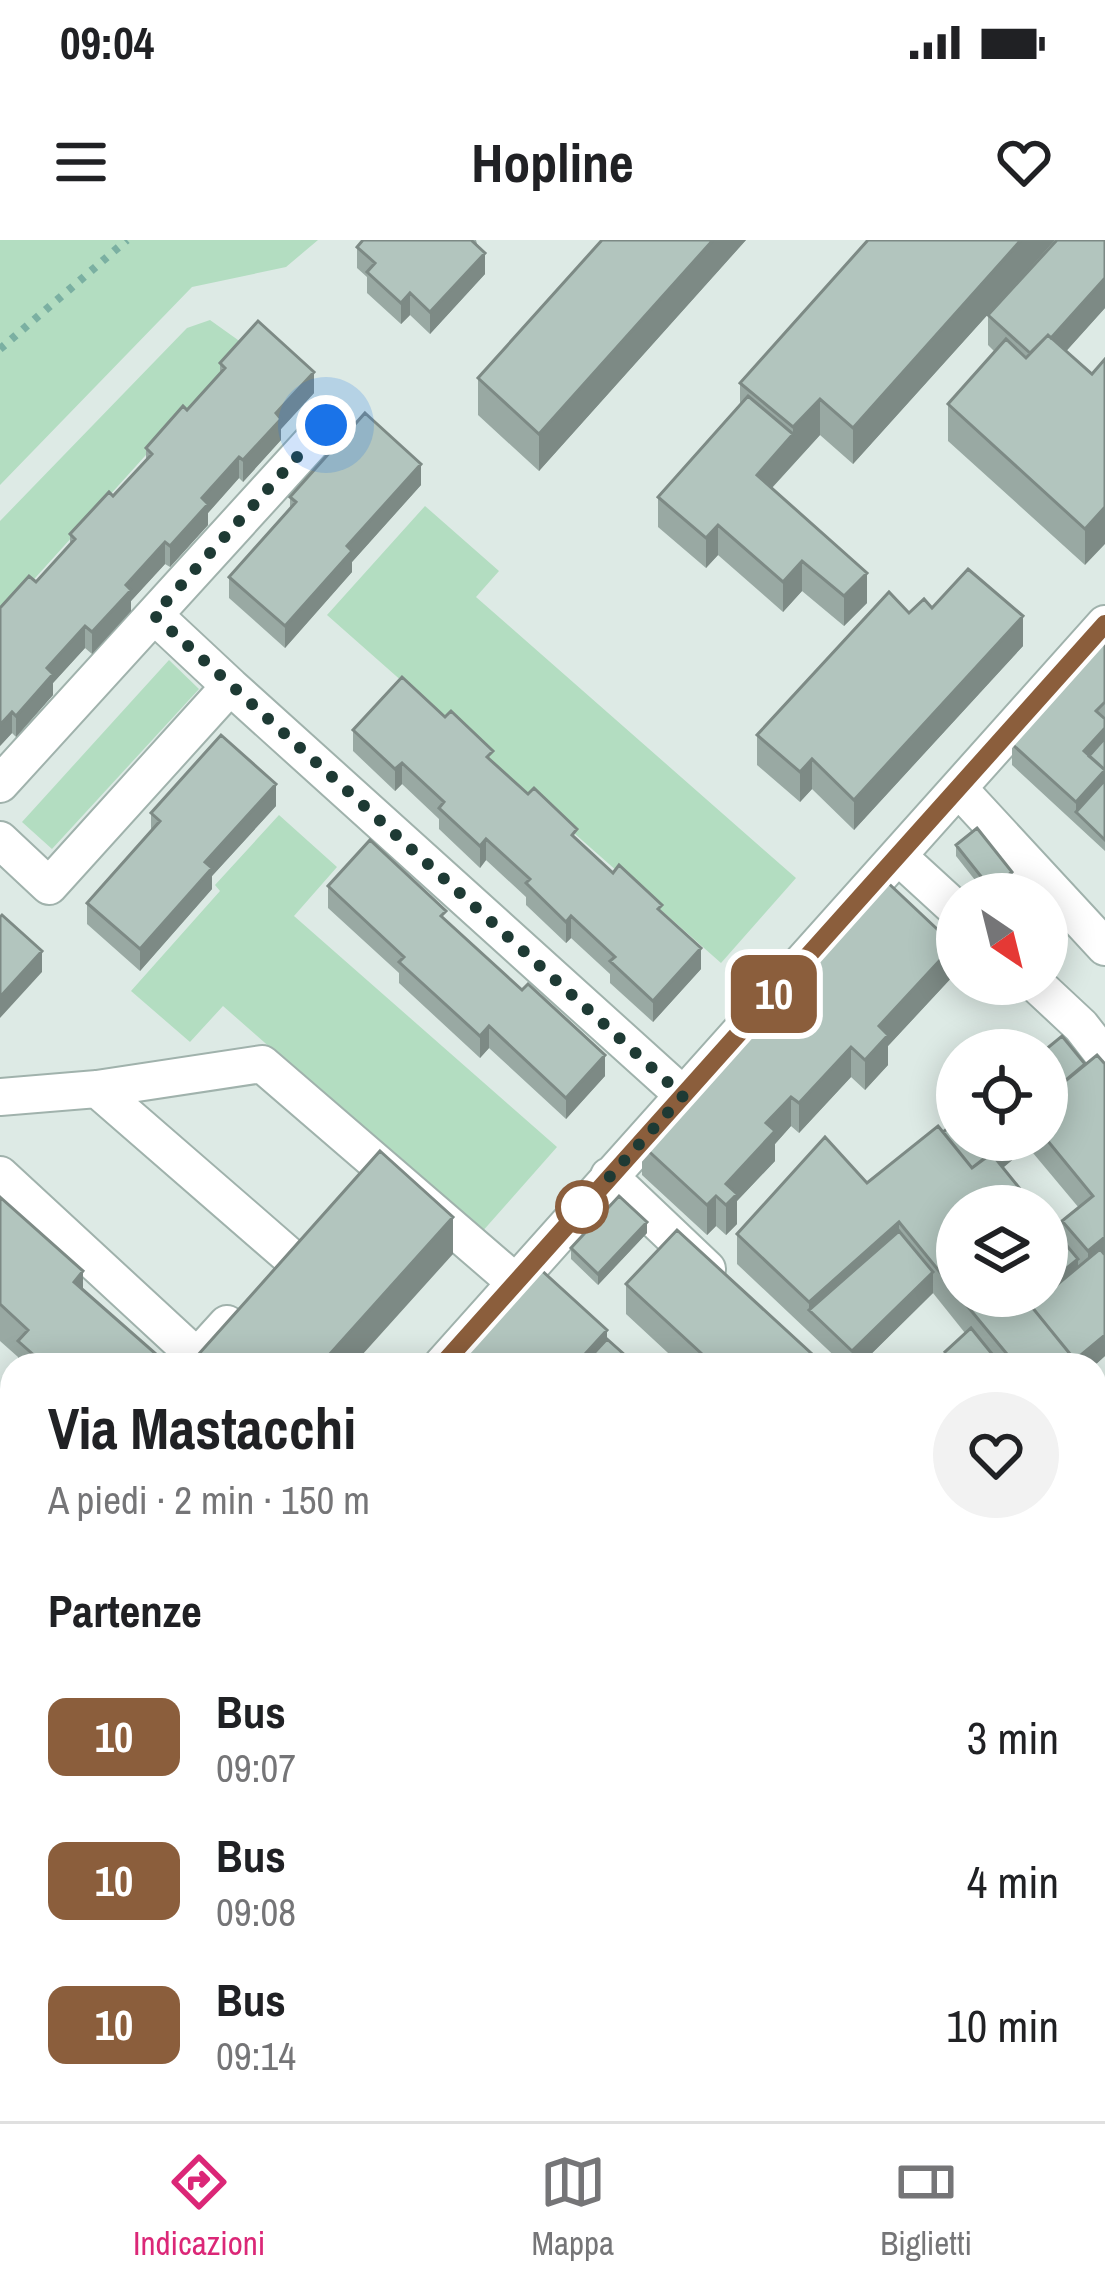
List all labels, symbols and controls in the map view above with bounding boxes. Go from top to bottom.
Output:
text: 09:04 [60,12,154,73]
text: Hopline [471,126,634,199]
icon: menu [48,129,114,195]
icon: heart [991,129,1057,195]
your location [296,395,356,455]
north arrow [936,873,1068,1005]
map controls [936,873,1068,1317]
line badge: 10 [720,955,828,1033]
text: 10 [755,966,793,1022]
button: locate [936,1029,1068,1161]
unlabelled marker [557,1182,607,1232]
button: layers [936,1185,1068,1317]
text: Via Mastacchi [48,1390,356,1467]
button: heart [933,1392,1059,1518]
text: A piedi · 2 min · 150 m [48,1474,370,1526]
text: Partenze [48,1580,202,1641]
text: Bus [216,1681,286,1742]
text: 3 min [967,1707,1059,1768]
text: 10 [95,1709,133,1765]
text: 09:07 [216,1742,296,1794]
text: Bus [216,1825,286,1886]
text: 4 min [967,1851,1059,1912]
text: 10 [95,1853,133,1909]
text: 09:08 [216,1886,296,1938]
text: Bus [216,1969,286,2030]
text: 10 min [946,1995,1059,2056]
text: 10 [95,1997,133,2053]
text: 09:14 [216,2030,296,2082]
tab: Indicazioni [133,2149,265,2265]
tab: Mappa [531,2149,614,2265]
tab: Biglietti [880,2149,972,2265]

